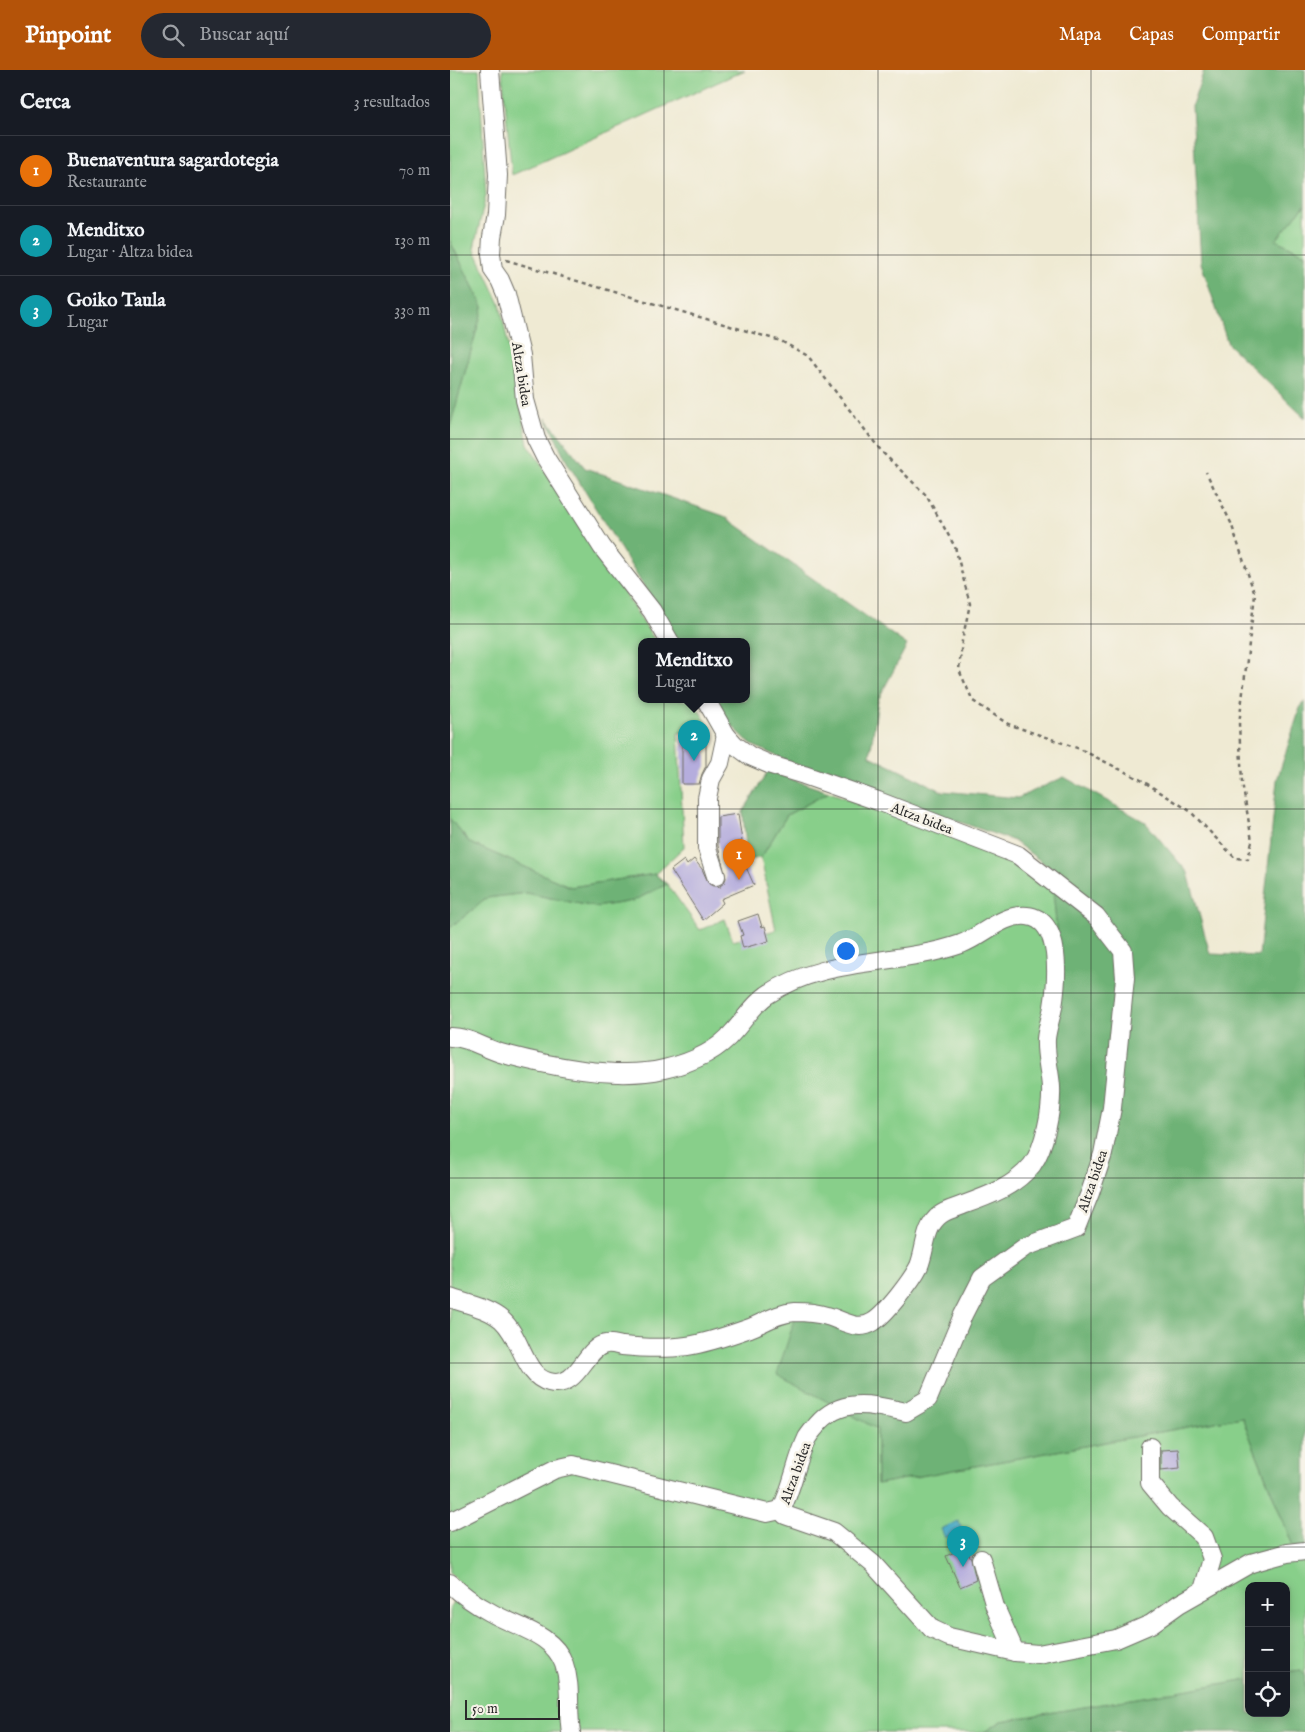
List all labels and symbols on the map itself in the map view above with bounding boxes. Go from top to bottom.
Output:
street label: Altza bidea [507,340,535,408]
pin: 2 [678,720,710,761]
street label: Altza bidea [887,799,956,839]
pin: 1 [723,839,755,880]
your location [833,938,859,964]
street label: Altza bidea [1074,1147,1112,1216]
street label: Altza bidea [776,1439,816,1508]
pin: 3 [947,1526,979,1567]
scale bar [465,1697,560,1720]

